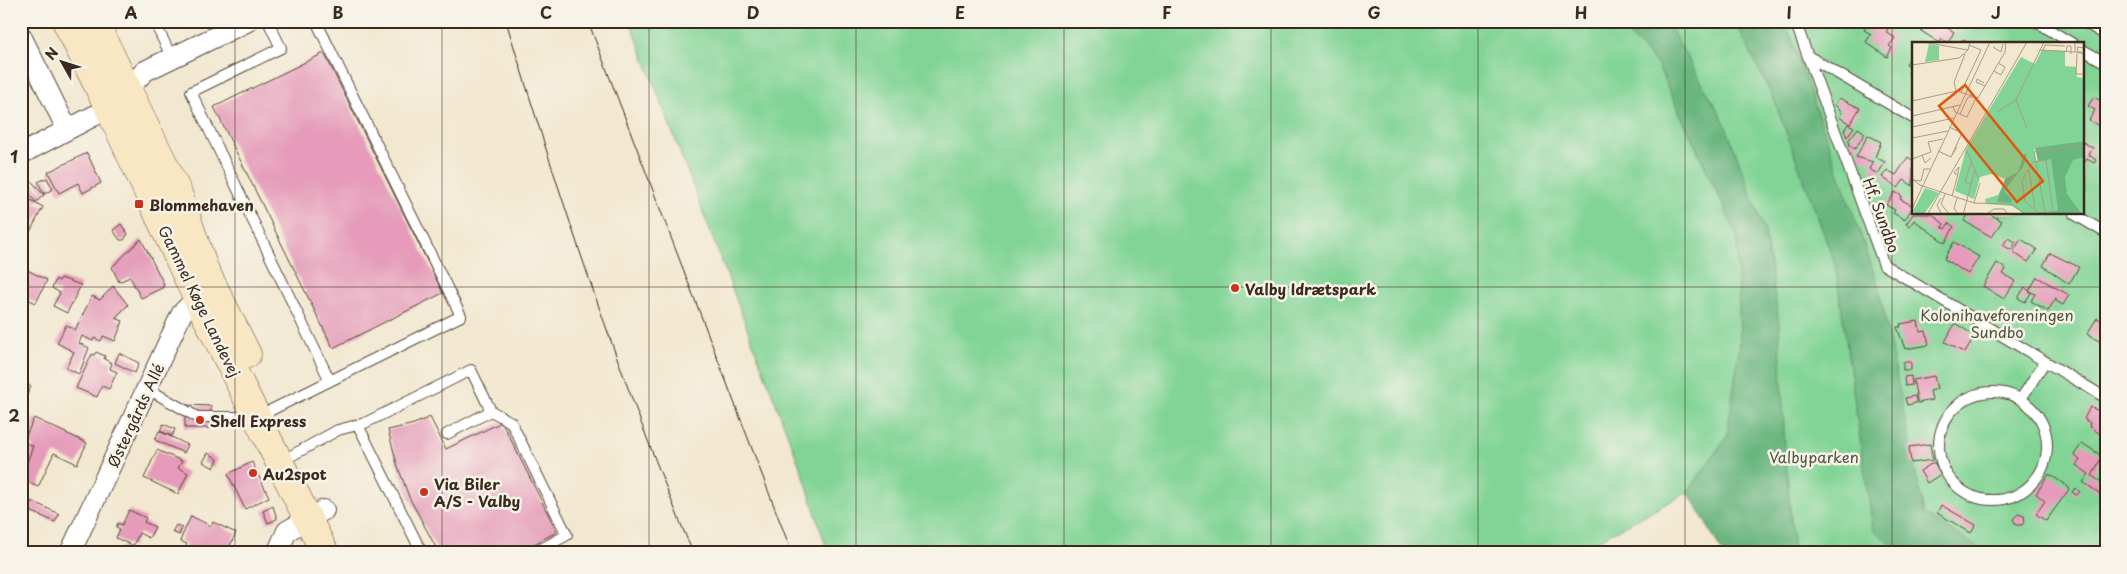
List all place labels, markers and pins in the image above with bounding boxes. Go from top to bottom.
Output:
place label: Blommehaven [149,193,254,216]
marker: Blommehaven [133,198,145,210]
place label: Valby Idrætspark [1245,277,1376,300]
marker: Valby Idrætspark [1229,282,1241,294]
place label: Shell Express [210,409,306,432]
marker: Shell Express [194,414,206,426]
place label: Au2spot [263,462,327,485]
marker: Au2spot [247,467,259,479]
place label: Via Biler A/S - Valby [434,472,521,512]
marker: Via Biler A/S - Valby [418,486,430,498]

